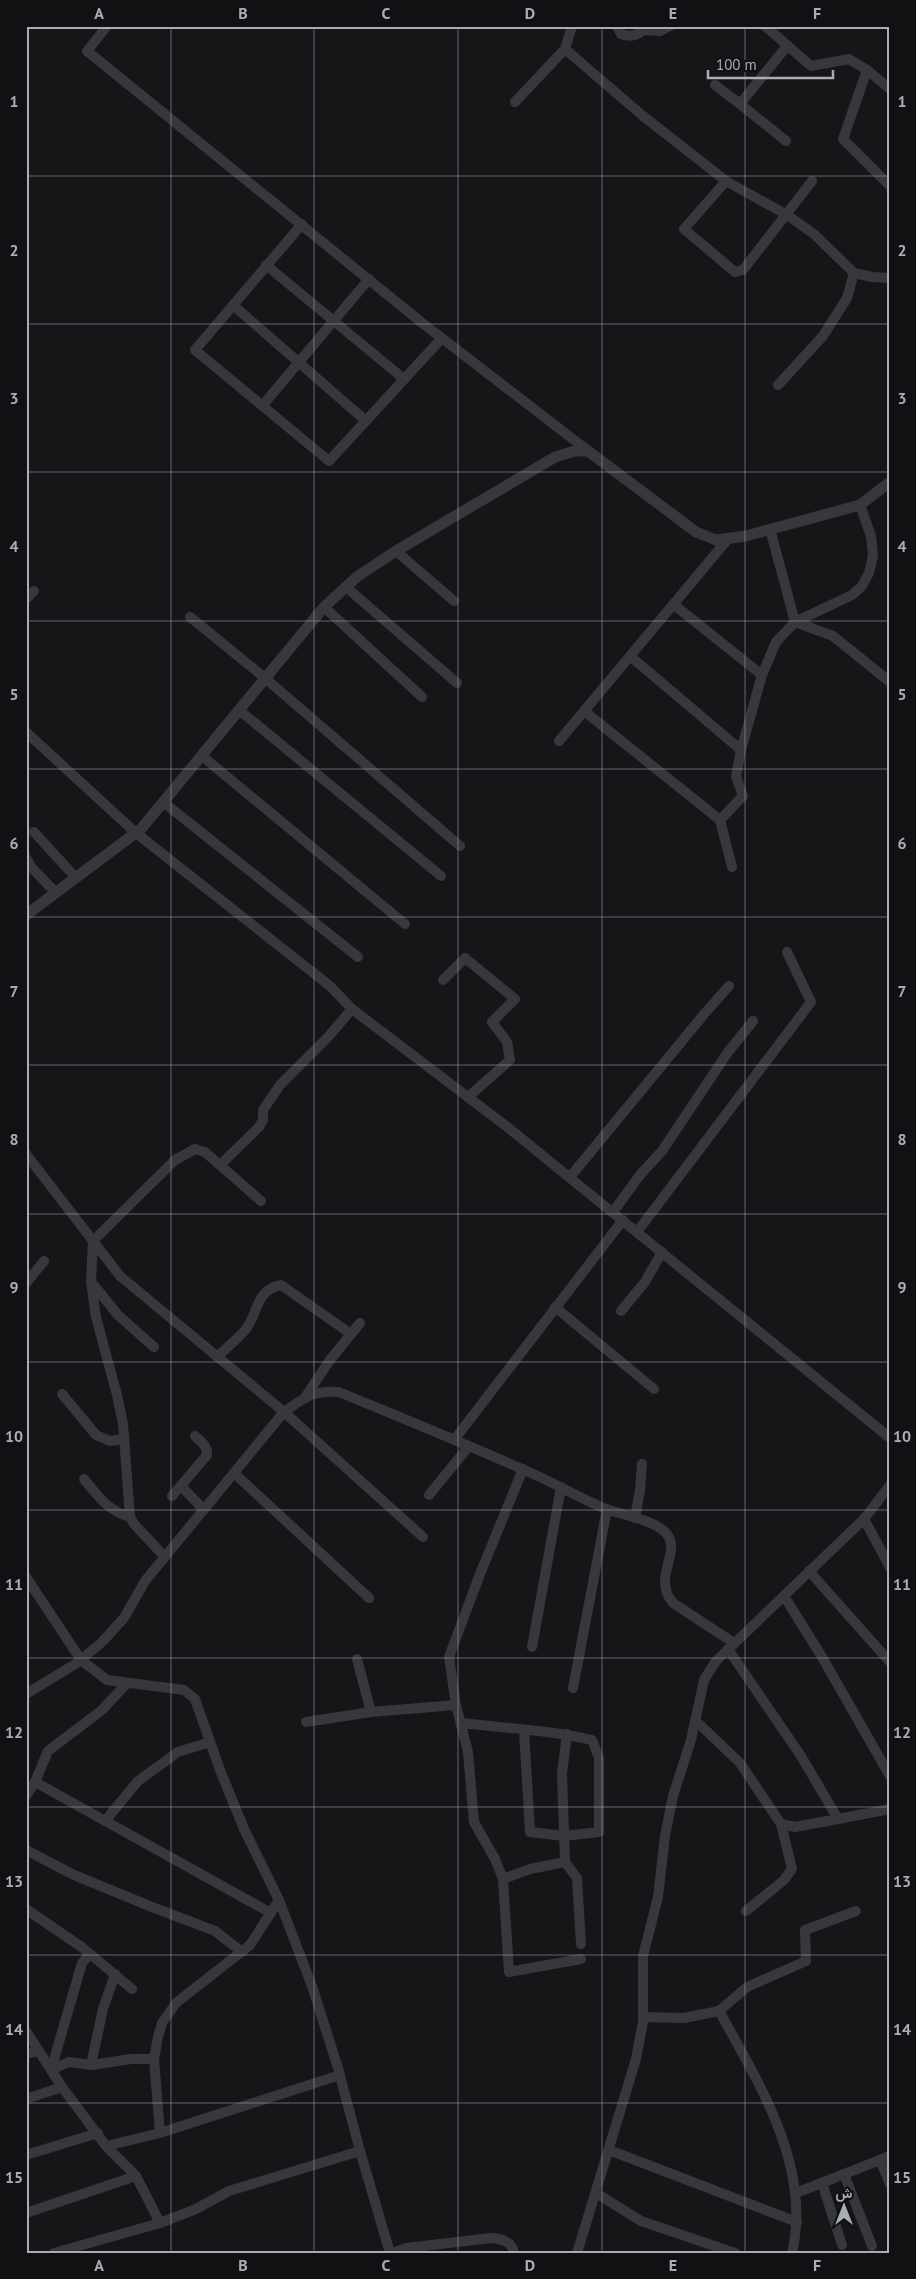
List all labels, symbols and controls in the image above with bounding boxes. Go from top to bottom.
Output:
text: A [94,3,104,23]
text: B [238,3,248,23]
text: C [382,3,391,23]
text: D [525,3,535,23]
text: E [669,3,677,23]
text: F [813,3,821,23]
scale bar [708,48,834,80]
text: 100 m [716,55,757,74]
text: 1 [9,91,19,111]
text: 1 [897,91,907,111]
text: 2 [9,240,19,260]
text: 2 [897,240,907,260]
text: 3 [9,388,19,408]
text: 3 [897,388,907,408]
text: 4 [9,536,19,556]
text: 4 [897,536,907,556]
text: 5 [9,684,19,704]
text: 5 [897,684,907,704]
text: 6 [9,833,19,853]
text: 6 [897,833,907,853]
text: 7 [9,981,19,1001]
text: 7 [897,981,907,1001]
text: 8 [9,1129,19,1149]
text: 8 [897,1129,907,1149]
text: 9 [9,1277,19,1297]
text: 9 [897,1277,907,1297]
text: 10 [5,1426,23,1446]
text: 10 [893,1426,911,1446]
text: 11 [5,1574,23,1594]
text: 11 [893,1574,911,1594]
text: 12 [5,1722,23,1742]
text: 12 [893,1722,911,1742]
text: 13 [5,1871,23,1891]
text: 13 [893,1871,911,1891]
text: 14 [5,2019,23,2039]
text: 14 [893,2019,911,2039]
text: 15 [5,2167,23,2187]
text: 15 [893,2167,911,2187]
north arrow [818,2182,868,2232]
text: ش [836,2184,853,2202]
text: A [94,2255,104,2275]
text: B [238,2255,248,2275]
text: C [382,2255,391,2275]
text: D [525,2255,535,2275]
text: E [669,2255,677,2275]
text: F [813,2255,821,2275]

